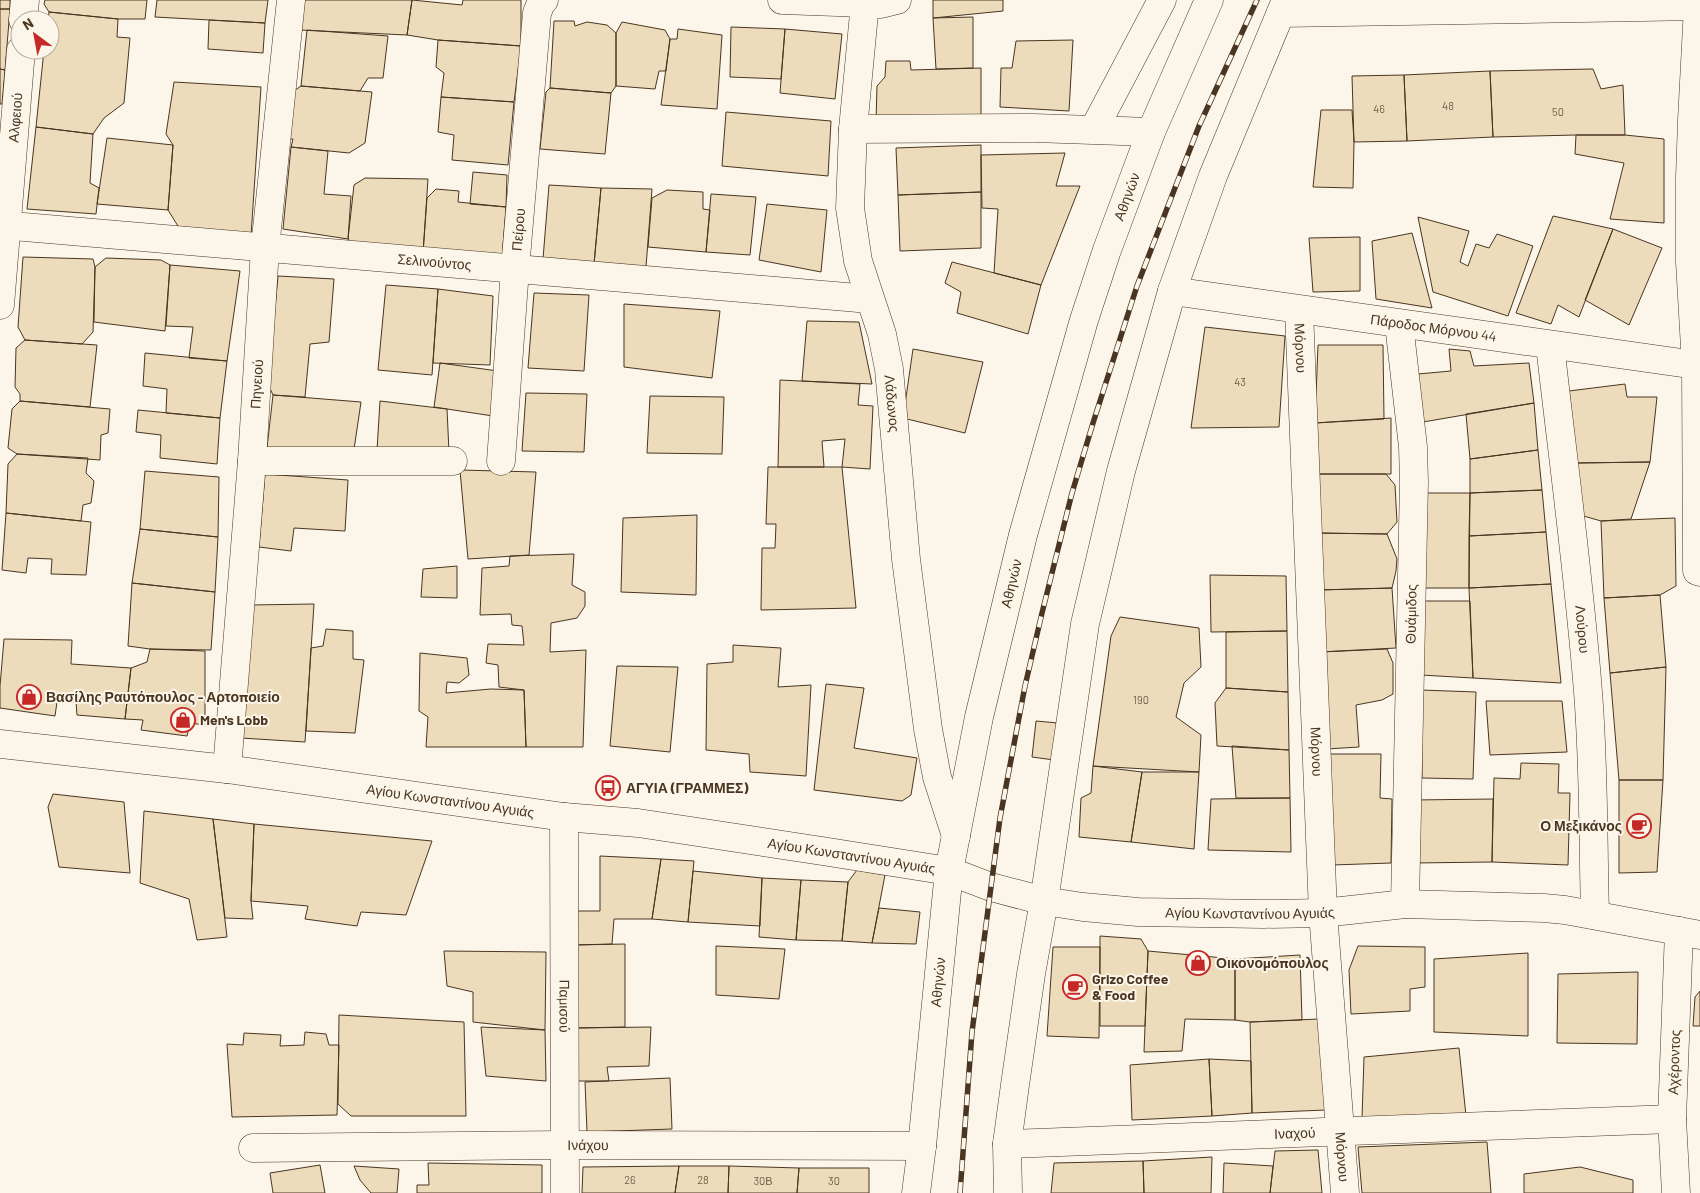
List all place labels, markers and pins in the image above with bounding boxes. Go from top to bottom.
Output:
shop icon: Βασίλης Ραυτόπουλος - Αρτοποιείο [16,684,42,710]
place label: Βασίλης Ραυτόπουλος - Αρτοποιείο [46,688,280,705]
shop icon: Men's Lobb [170,707,196,733]
place label: Men's Lobb [200,711,268,728]
bus stop icon: ΑΓΥΙΑ (ΓΡΑΜΜΕΣ) [595,775,621,801]
place label: ΑΓΥΙΑ (ΓΡΑΜΜΕΣ) [626,779,748,796]
cafe icon: Ο Μεξικάνος [1626,813,1652,839]
place label: Ο Μεξικάνος [1540,817,1622,834]
shop icon: Οικονομόπουλος [1185,950,1211,976]
place label: Οικονομόπουλος [1216,954,1329,971]
place label: Grizo Coffee & Food [1092,970,1169,1003]
cafe icon: Grizo Coffee & Food [1062,974,1088,1000]

